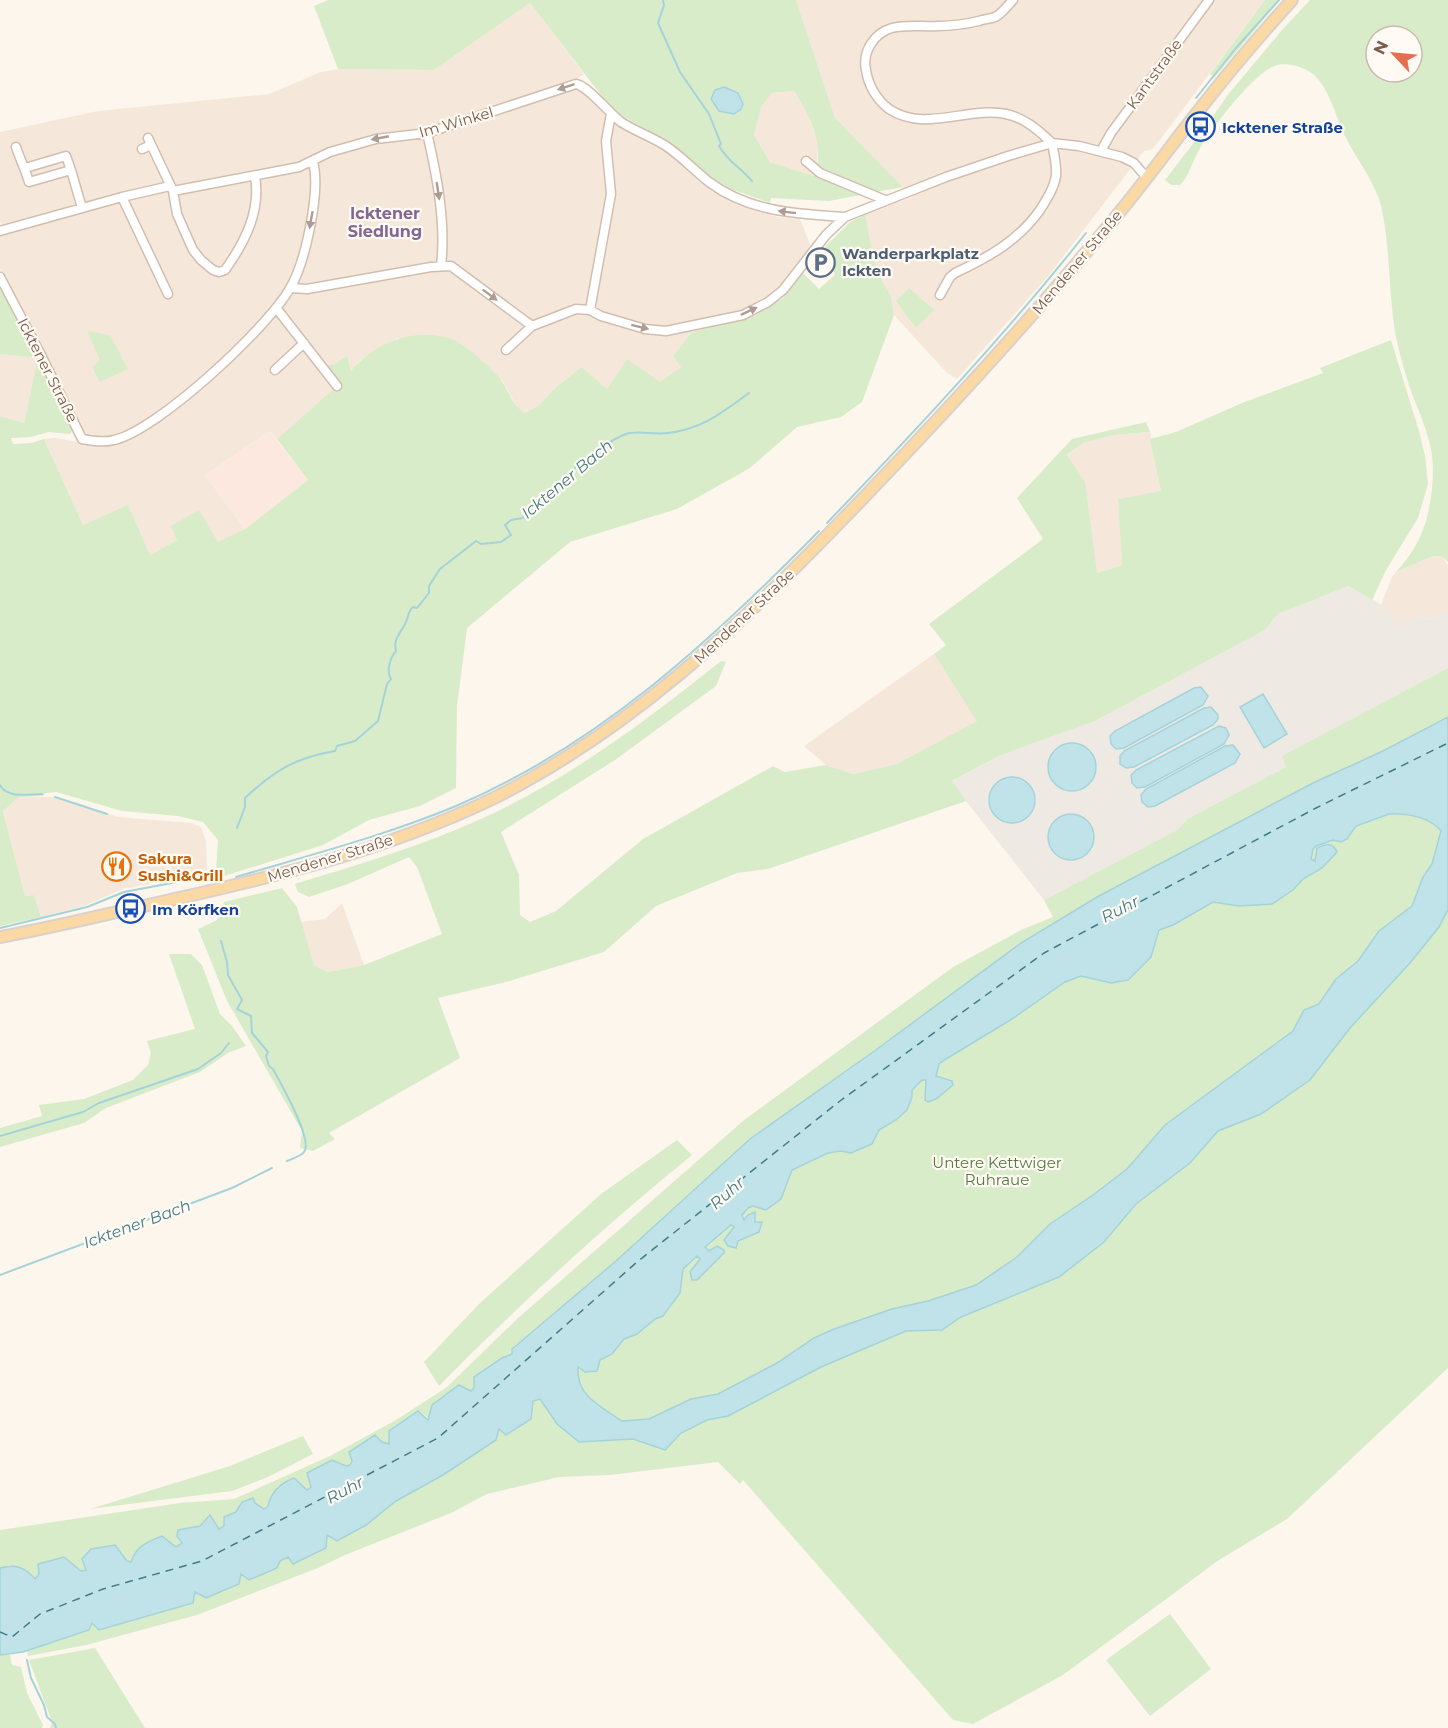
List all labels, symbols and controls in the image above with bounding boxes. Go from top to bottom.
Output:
north arrow [1364,24,1424,84]
street label: Kantstraße [1122,35,1186,113]
text: N [1370,38,1392,58]
one-way arrow [557,83,575,92]
street label: Im Winkel [417,102,495,142]
bus stop icon: Icktener Straße [1185,111,1217,143]
place label: Icktener Straße [1222,118,1343,137]
one-way arrow [371,134,390,143]
one-way arrow [433,181,442,200]
district label: Icktener Siedlung [348,204,422,241]
street label: Mendener Straße [1028,206,1126,318]
one-way arrow [777,208,796,217]
one-way arrow [306,210,315,229]
place label: Wanderparkplatz Ickten [842,244,979,280]
parking icon: Wanderparkplatz Ickten [805,246,837,278]
one-way arrow [482,289,498,302]
one-way arrow [740,307,757,316]
street label: Icktener Straße [14,315,82,425]
one-way arrow [631,322,649,332]
water label: Icktener Bach [518,435,616,523]
street label: Mendener Straße [690,565,798,667]
street label: Mendener Straße [265,830,395,886]
place label: Sakura Sushi&Grill [138,849,223,885]
restaurant icon: Sakura Sushi&Grill [101,851,133,883]
water label: Ruhr [1098,891,1142,926]
bus stop icon: Im Körfken [115,893,147,925]
place label: Im Körfken [152,900,239,919]
park label: Untere Kettwiger Ruhraue [932,1153,1062,1189]
water label: Ruhr [706,1172,749,1213]
water label: Icktener Bach [81,1196,193,1252]
water label: Ruhr [323,1472,367,1508]

